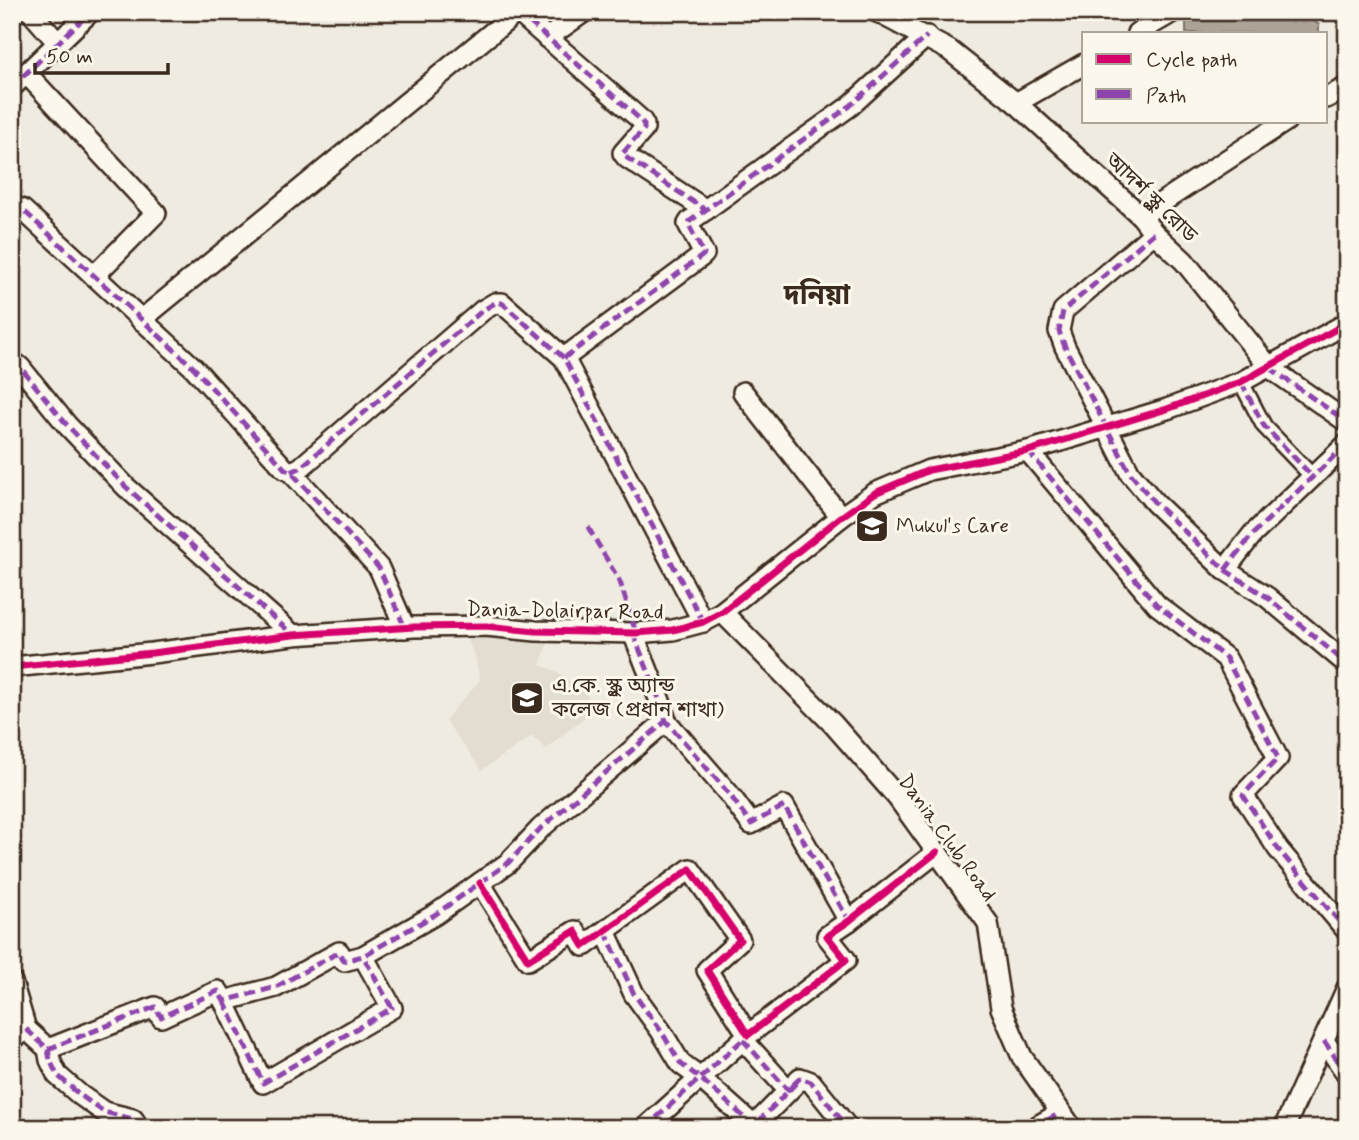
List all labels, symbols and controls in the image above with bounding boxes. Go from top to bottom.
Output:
scale bar [35,32,168,76]
legend [1082,32,1328,122]
text: 50 m [46,43,93,71]
text: Cycle path [1146,46,1237,74]
text: Path [1146,82,1186,110]
street label: আদর্শ স্কুল রোড [1098,146,1204,250]
district label: দনিয়া [783,278,851,315]
school or university icon: Mukul's Care [853,507,891,545]
place label: Mukul's Care [896,512,1009,540]
street label: Dania-Dolairpar Road [466,595,664,627]
place label: এ.কে. স্কুল অ্যান্ড কলেজ (প্রধান শাখা) [551,672,724,724]
school or university icon: এ.কে. স্কুল অ্যান্ড কলেজ (প্রধান শাখা) [508,679,546,717]
street label: Dania Club Road [891,769,1003,907]

